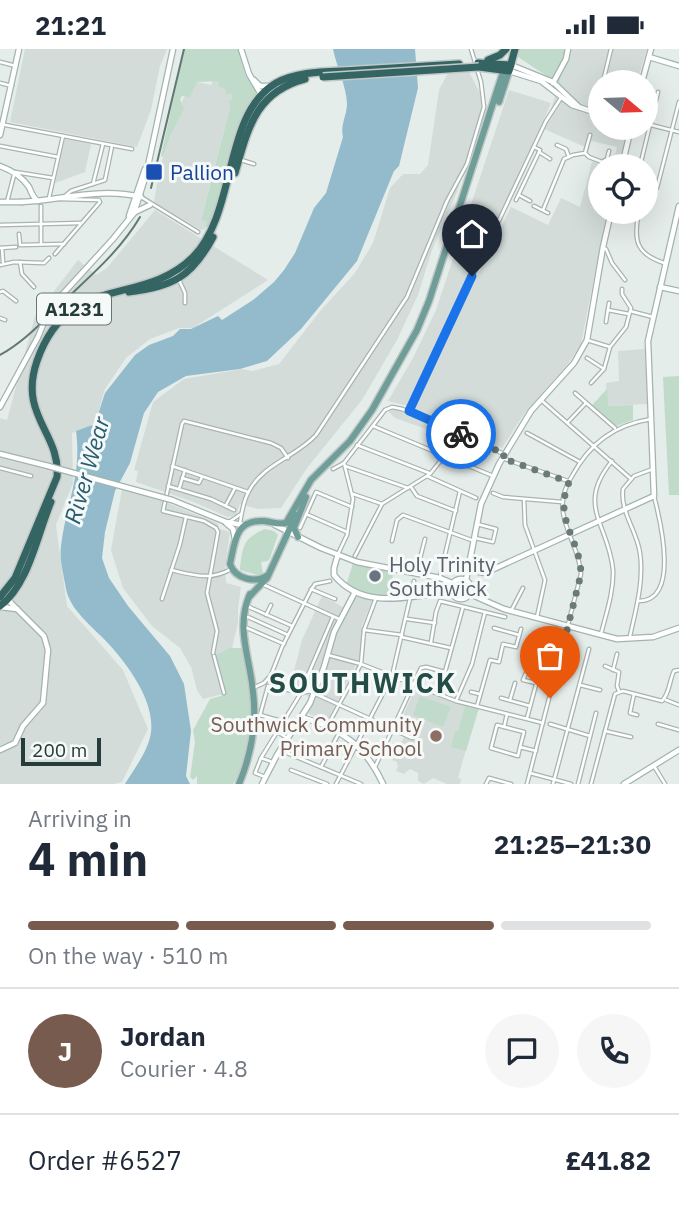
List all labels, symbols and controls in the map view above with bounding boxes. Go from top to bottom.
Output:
text: 21:21 [35,8,106,42]
north arrow [588,70,658,140]
map controls [588,70,658,224]
button: locate [588,154,658,224]
place label: Pallion [170,158,234,186]
marker: Pallion [144,162,164,182]
pin [442,204,502,276]
icon: home [453,215,491,253]
road number: A1231 [37,293,111,325]
courier [426,399,496,469]
water label: River Wear [56,412,116,527]
icon: bike [442,415,480,453]
place label: Holy Trinity Southwick [389,550,496,602]
marker: Holy Trinity Southwick [367,568,383,584]
pin [520,626,580,698]
icon: bag [531,637,569,675]
district label: SOUTHWICK [269,664,457,701]
place label: Southwick Community Primary School [211,710,423,762]
marker: Southwick Community Primary School [428,728,444,744]
scale bar [21,735,102,767]
text: 200 m [32,738,87,762]
text: Arriving in [28,803,132,833]
text: 21:25–21:30 [494,827,651,861]
text: 4 min [28,829,148,889]
text: On the way · 510 m [28,940,228,970]
button: chat [485,1014,559,1088]
button: phone [577,1014,651,1088]
text: Jordan [120,1019,206,1053]
text: J [58,1034,72,1068]
text: Courier · 4.8 [120,1053,248,1083]
text: Order #6527 [28,1143,182,1177]
text: £41.82 [565,1143,651,1177]

